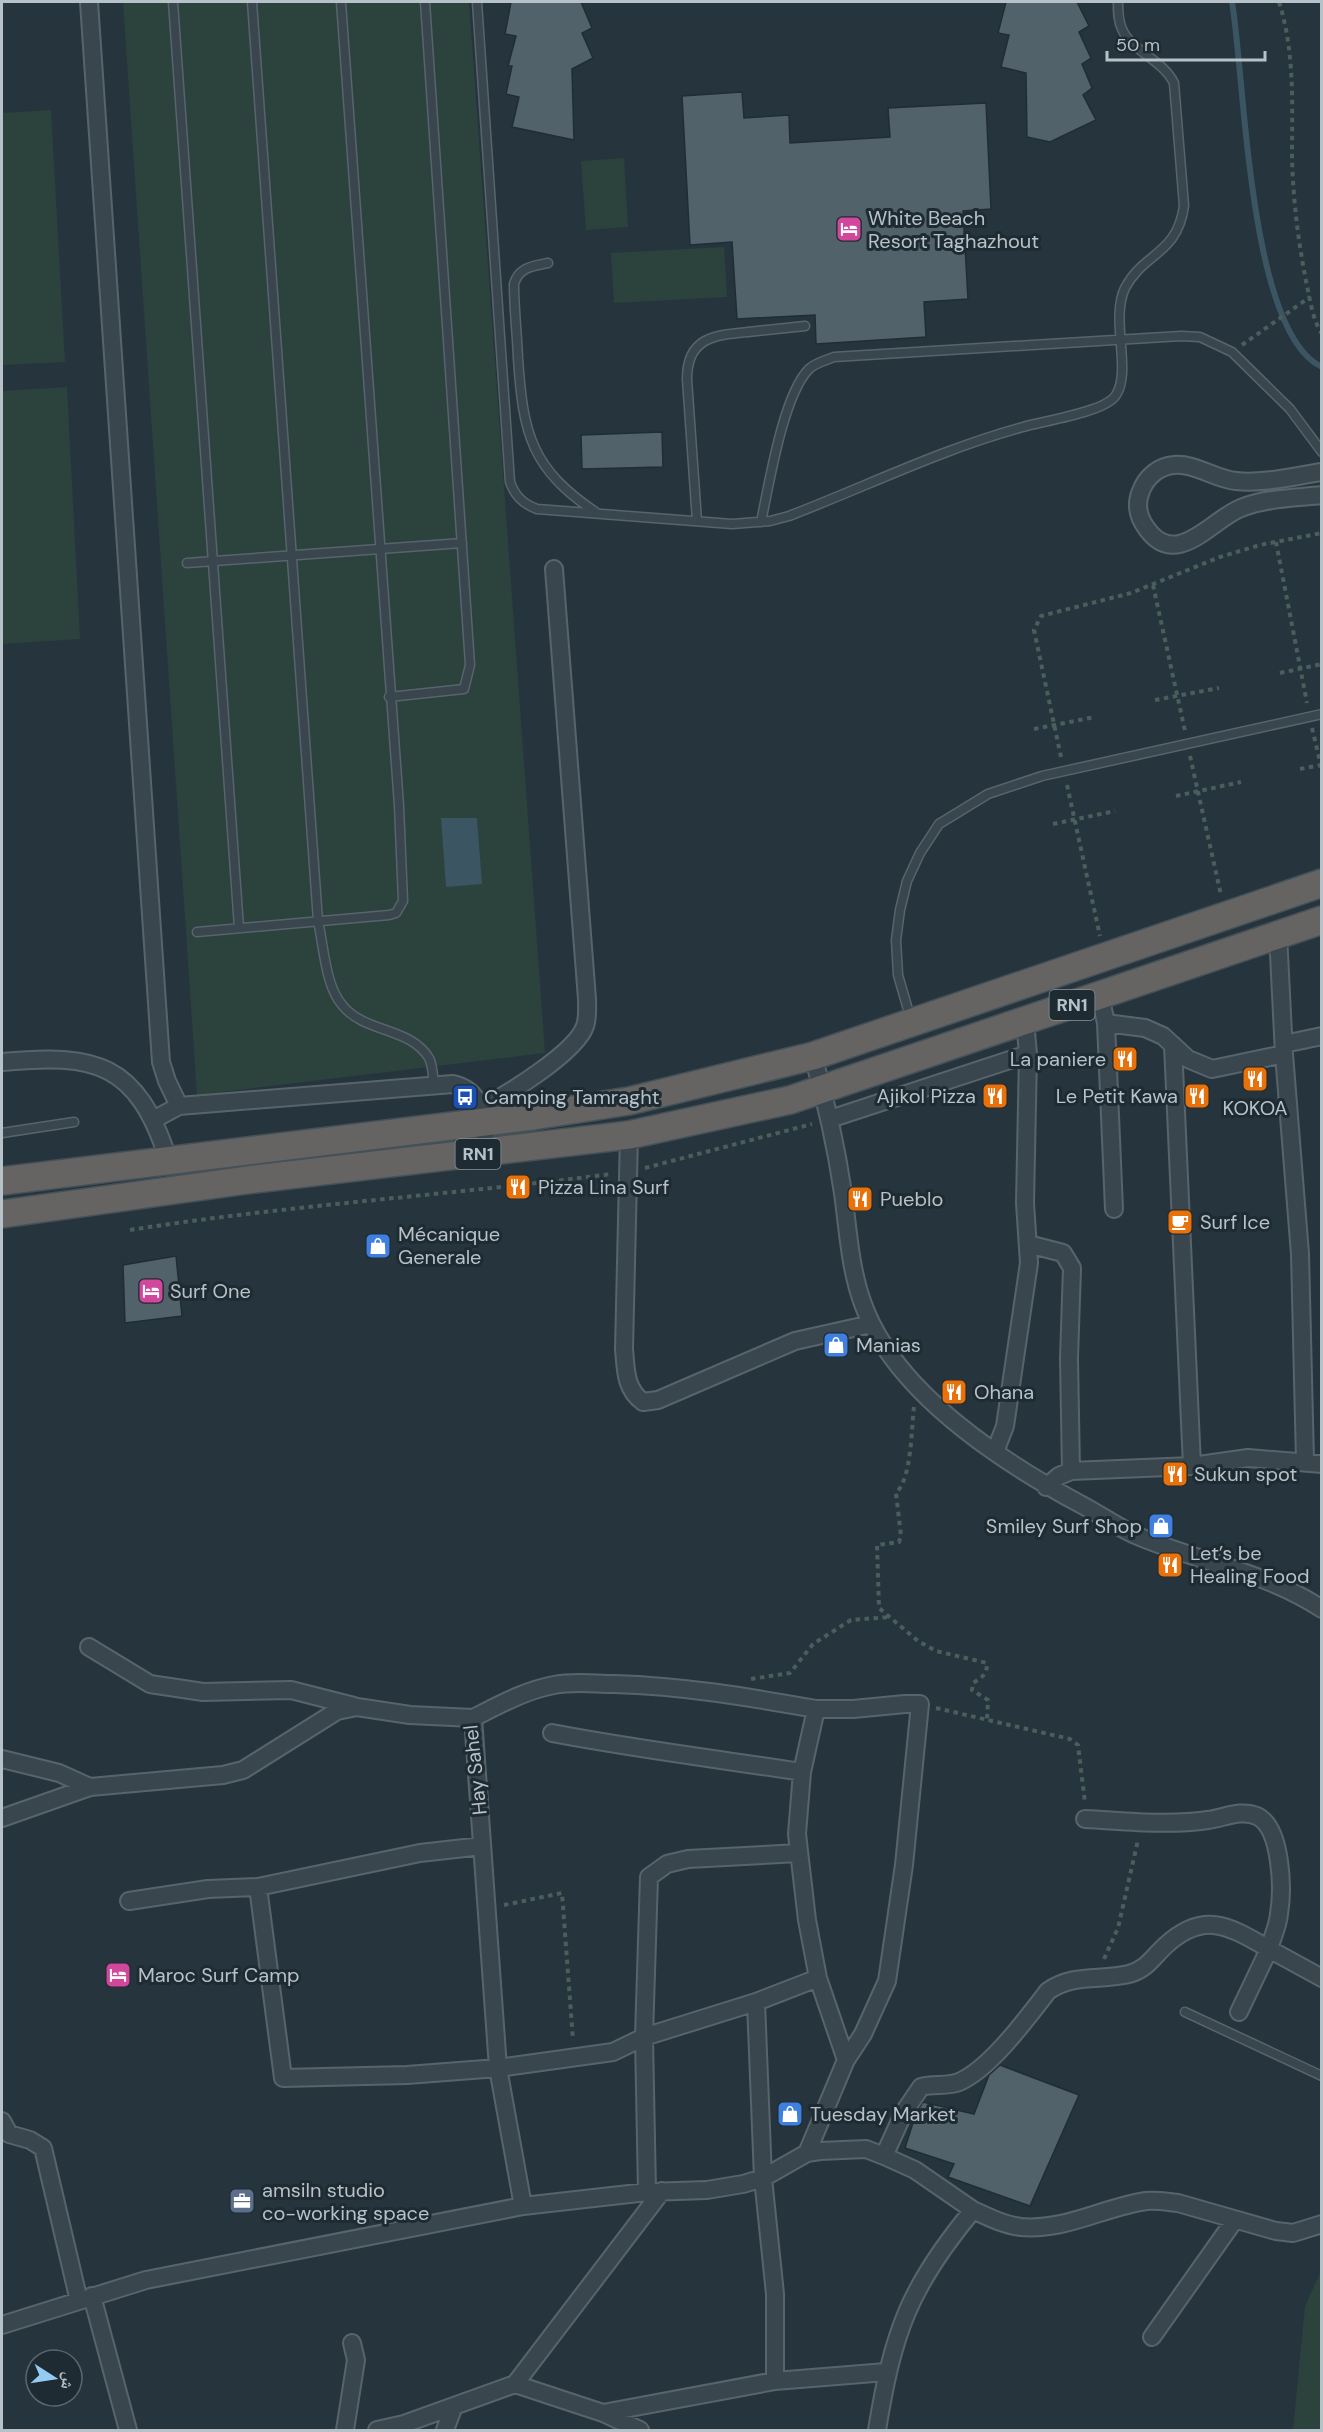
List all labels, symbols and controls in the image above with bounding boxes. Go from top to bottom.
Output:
scale bar [1107,24,1264,62]
text: 50 m [1116,33,1160,57]
place label: White Beach Resort Taghazhout [868,205,1039,254]
hotel icon: White Beach Resort Taghazhout [834,214,864,244]
road number: RN1 [1050,990,1094,1020]
restaurant icon: La paniere [1110,1044,1140,1074]
place label: La paniere [1010,1046,1106,1072]
restaurant icon: KOKOA [1240,1064,1270,1094]
restaurant icon: Ajikol Pizza [980,1081,1010,1111]
restaurant icon: Le Petit Kawa [1182,1081,1212,1111]
bus stop icon: Camping Tamraght [450,1082,480,1112]
place label: Ajikol Pizza [876,1083,976,1109]
place label: Le Petit Kawa [1056,1083,1178,1109]
place label: Camping Tamraght [484,1084,660,1110]
place label: KOKOA [1223,1095,1287,1121]
road number: RN1 [456,1139,500,1169]
restaurant icon: Pizza Lina Surf [503,1172,533,1202]
place label: Pizza Lina Surf [538,1174,669,1200]
restaurant icon: Pueblo [845,1184,875,1214]
place label: Pueblo [880,1186,943,1212]
cafe icon: Surf Ice [1165,1207,1195,1237]
place label: Surf Ice [1200,1209,1270,1235]
place label: Mécanique Generale [398,1221,500,1270]
shop icon: Mécanique Generale [363,1231,393,1261]
hotel icon: Surf One [136,1276,166,1306]
place label: Surf One [170,1278,251,1304]
shop icon: Manias [821,1330,851,1360]
place label: Manias [856,1332,921,1358]
restaurant icon: Ohana [939,1377,969,1407]
place label: Ohana [974,1379,1034,1405]
restaurant icon: Sukun spot [1160,1459,1190,1489]
place label: Sukun spot [1194,1461,1297,1487]
shop icon: Smiley Surf Shop [1146,1511,1176,1541]
place label: Smiley Surf Shop [986,1513,1142,1539]
place label: Let’s be Healing Food [1190,1540,1310,1589]
restaurant icon: Let’s be Healing Food [1155,1550,1185,1580]
street label: Hay Sahel [457,1724,493,1816]
hotel icon: Maroc Surf Camp [103,1960,133,1990]
place label: Maroc Surf Camp [138,1962,299,1988]
shop icon: Tuesday Market [775,2099,805,2129]
place label: Tuesday Market [810,2101,956,2127]
place label: amsiln studio co-working space [262,2177,429,2226]
office icon: amsiln studio co-working space [227,2186,257,2216]
north arrow [24,2348,84,2408]
text: ش [56,2371,80,2392]

